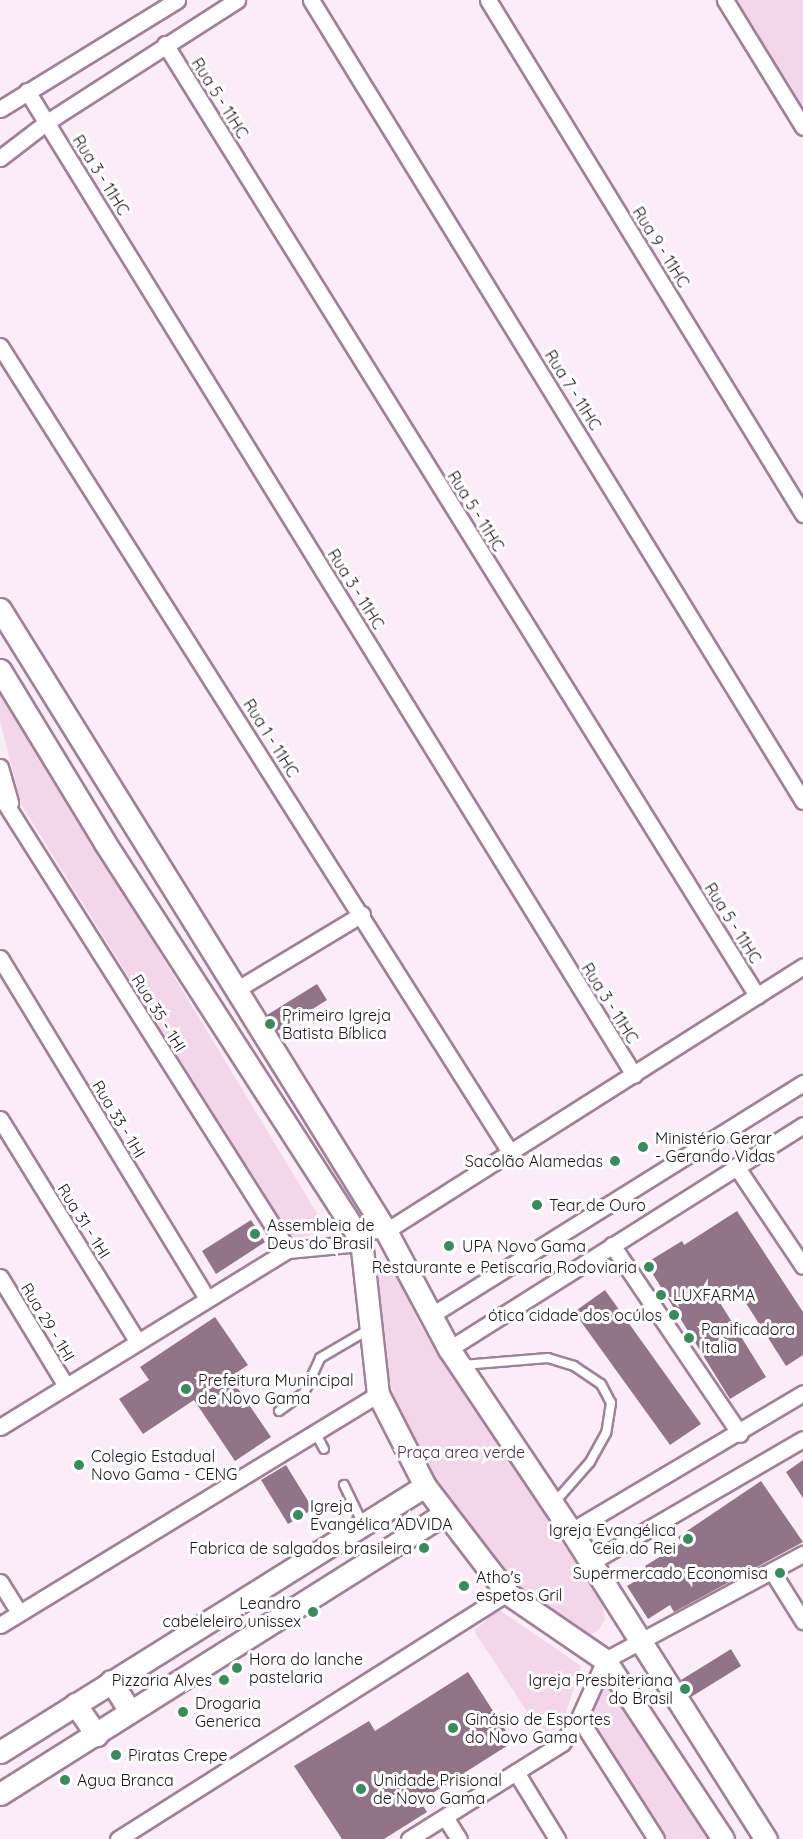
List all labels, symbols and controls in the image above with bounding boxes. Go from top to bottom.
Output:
street label: Rua 5 - 11HC [188,54,252,142]
street label: Rua 3 - 11HC [69,131,133,219]
street label: Rua 9 - 11HC [629,203,693,291]
street label: Rua 7 - 11HC [541,346,605,434]
street label: Rua 5 - 11HC [444,467,508,555]
street label: Rua 3 - 11HC [324,545,388,633]
street label: Rua 1 - 11HC [239,695,303,781]
street label: Rua 5 - 11HC [701,879,765,967]
street label: Rua 3 - 11HC [578,959,642,1047]
street label: Rua 35 - 1HI [128,971,190,1055]
place label: Primeira Igreja Batista Bíblica [282,1005,391,1043]
marker: Primeira Igreja Batista Bíblica [263,1017,277,1031]
street label: Rua 33 - 1HI [88,1077,150,1161]
place label: Ministério Gerar - Gerando Vidas [655,1128,775,1166]
marker: Ministério Gerar - Gerando Vidas [636,1140,650,1154]
place label: Sacolão Alamedas [465,1151,603,1171]
marker: Sacolão Alamedas [608,1154,622,1168]
street label: Rua 31 - 1HI [53,1180,115,1262]
place label: Tear de Ouro [549,1195,646,1215]
marker: Tear de Ouro [530,1198,544,1212]
place label: Assembleia de Deus do Brasil [267,1215,374,1253]
marker: Assembleia de Deus do Brasil [248,1227,262,1241]
place label: UPA Novo Gama [462,1236,586,1256]
marker: UPA Novo Gama [440,1237,458,1255]
place label: Restaurante e Petiscaria Rodoviaria [372,1257,637,1277]
marker: Restaurante e Petiscaria Rodoviaria [642,1260,656,1274]
street label: Rua 29 - 1HI [17,1279,79,1365]
place label: LUXFARMA [673,1285,755,1305]
marker: LUXFARMA [654,1288,668,1302]
place label: ótica cidade dos ocúlos [488,1305,662,1325]
marker: ótica cidade dos ocúlos [667,1308,681,1322]
place label: Panificadora Italia [701,1319,795,1357]
marker: Panificadora Italia [682,1331,696,1345]
place label: Prefeitura Munincipal de Novo Gama [198,1370,354,1408]
marker: Prefeitura Munincipal de Novo Gama [179,1382,193,1396]
park label: Praça area verde [397,1442,525,1462]
place label: Colegio Estadual Novo Gama - CENG [91,1446,237,1484]
marker: Colegio Estadual Novo Gama - CENG [72,1458,86,1472]
place label: Igreja Evangélica ADVIDA [310,1496,452,1534]
marker: Igreja Evangélica ADVIDA [291,1508,305,1522]
place label: Igreja Evangélica Ceia do Rei [549,1520,676,1558]
marker: Igreja Evangélica Ceia do Rei [681,1532,695,1546]
place label: Fabrica de salgados brasileira [189,1538,412,1558]
marker: Fabrica de salgados brasileira [417,1541,431,1555]
place label: Supermercado Economisa [573,1563,768,1583]
marker: Supermercado Economisa [773,1566,787,1580]
place label: Atho's espetos Gril [476,1567,563,1605]
marker: Atho's espetos Gril [457,1579,471,1593]
place label: Leandro cabeleleiro unissex [162,1593,301,1631]
marker: Leandro cabeleleiro unissex [306,1605,320,1619]
place label: Hora do lanche pastelaria [249,1649,363,1687]
marker: Hora do lanche pastelaria [230,1661,244,1675]
place label: Pizzaria Alves [112,1670,212,1690]
place label: Igreja Presbiteriana do Brasil [528,1670,673,1708]
marker: Pizzaria Alves [217,1673,231,1687]
marker: Igreja Presbiteriana do Brasil [678,1682,692,1696]
place label: Drogaria Generica [195,1693,261,1731]
marker: Drogaria Generica [176,1705,190,1719]
place label: Ginásio de Esportes do Novo Gama [465,1709,611,1747]
marker: Ginásio de Esportes do Novo Gama [446,1721,460,1735]
place label: Piratas Crepe [128,1745,228,1765]
marker: Piratas Crepe [109,1748,123,1762]
place label: Agua Branca [77,1770,174,1790]
place label: Unidade Prisional de Novo Gama [373,1770,502,1808]
marker: Agua Branca [58,1773,72,1787]
marker: Unidade Prisional de Novo Gama [354,1782,368,1796]

